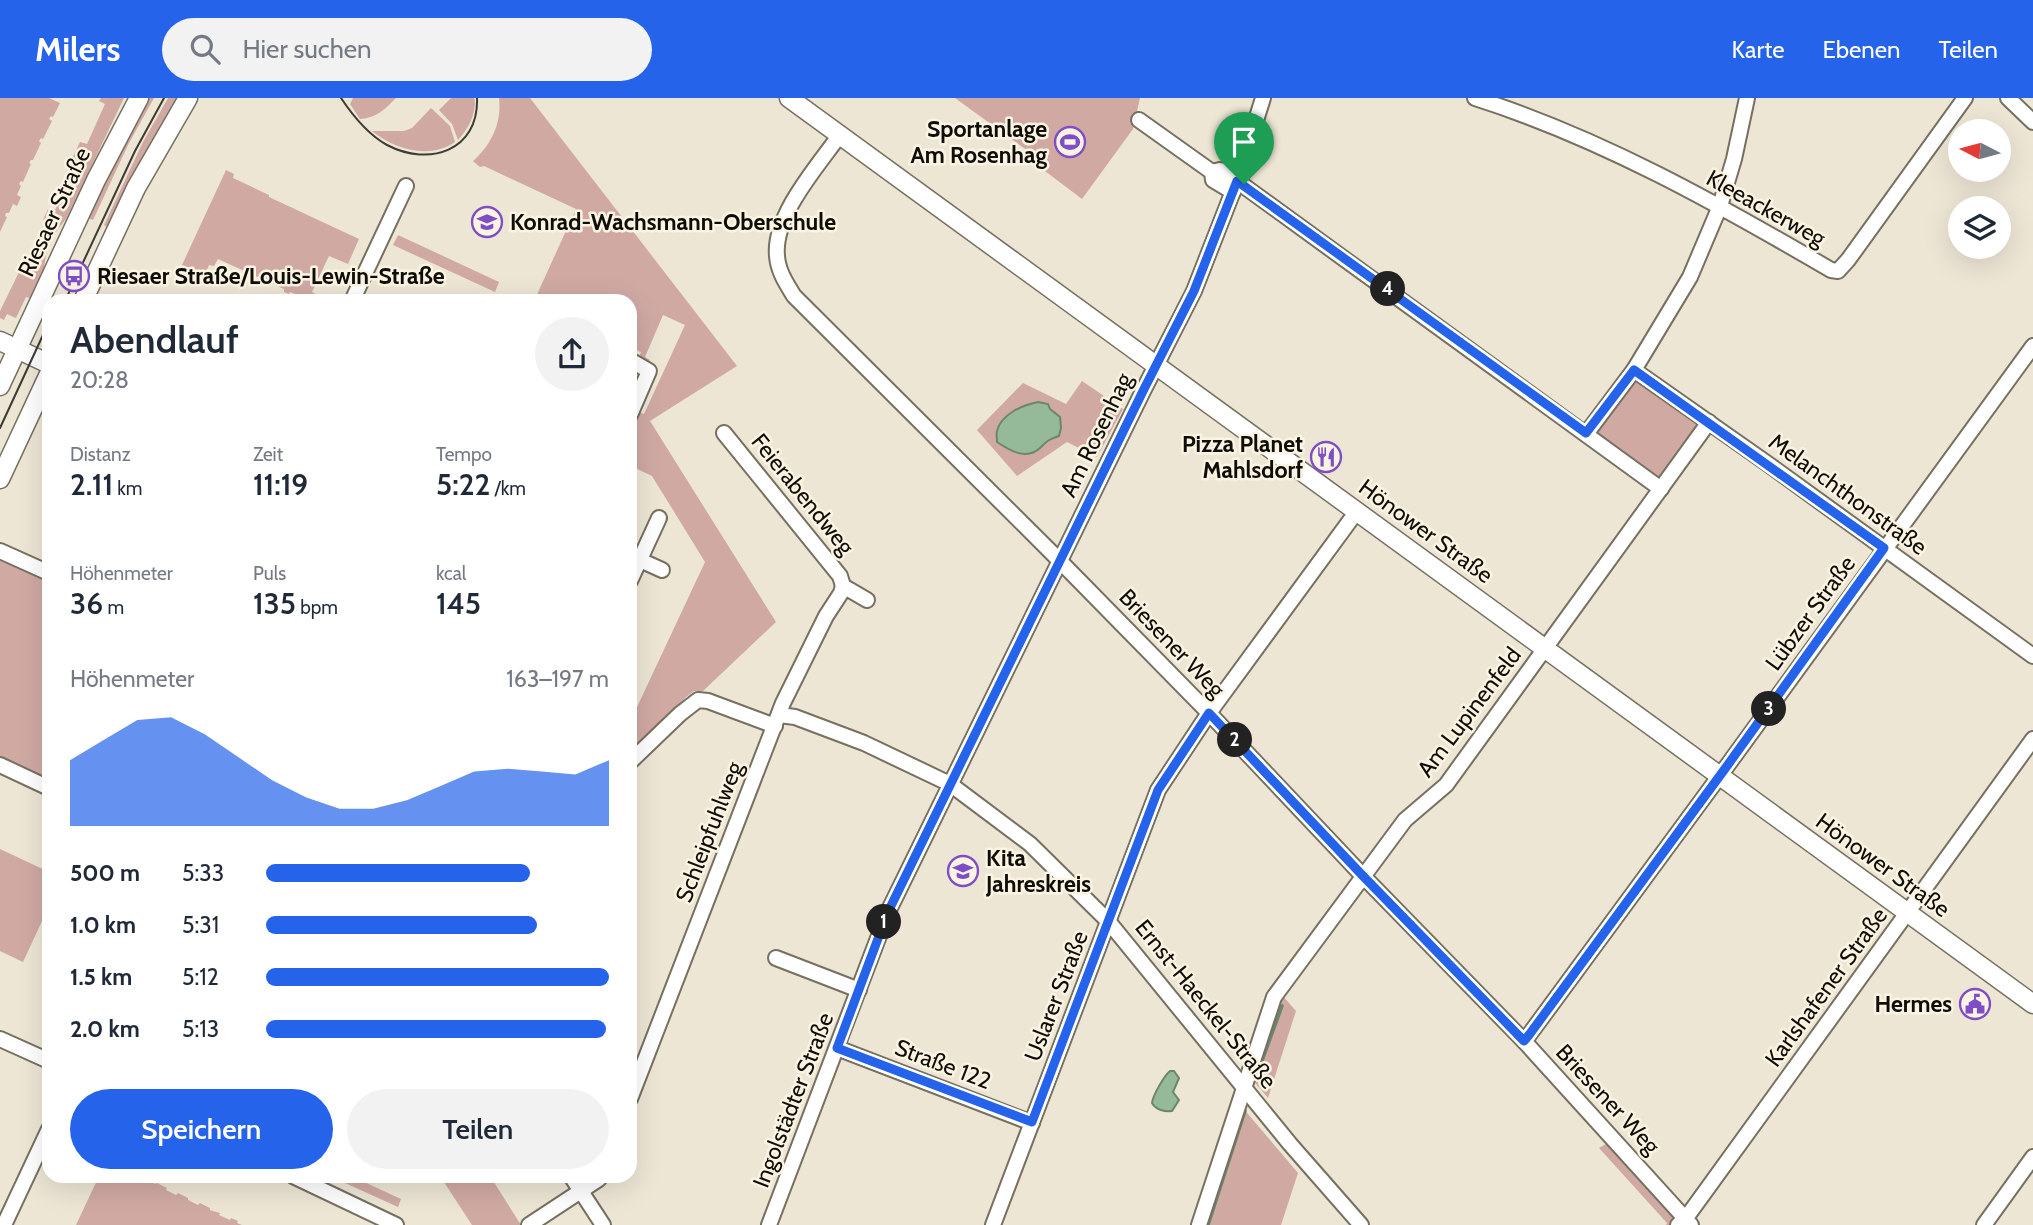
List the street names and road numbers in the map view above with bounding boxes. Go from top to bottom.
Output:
street label: Riesaer Straße [12,143,96,281]
street label: Kleeackerweg [1701,164,1831,253]
street label: Am Rosenhag [1054,368,1138,502]
street label: Melanchthonstraße [1764,427,1933,561]
street label: Feierabendweg [746,428,861,561]
street label: Hönower Straße [1354,473,1499,589]
street label: Lübzer Straße [1759,550,1861,676]
street label: Briesener Weg [1113,583,1231,703]
street label: Am Lupinenfeld [1411,642,1527,782]
street label: Schleipfuhlweg [669,757,749,906]
street label: Hönower Straße [1811,807,1956,923]
street label: Karlshafener Straße [1759,902,1893,1072]
street label: Ernst-Haeckel-Straße [1129,914,1283,1094]
street label: Uslarer Straße [1018,927,1094,1065]
street label: Ingolstädter Straße [747,1008,839,1191]
street label: Straße 122 [891,1033,995,1095]
street label: Briesener Weg [1550,1038,1666,1160]

